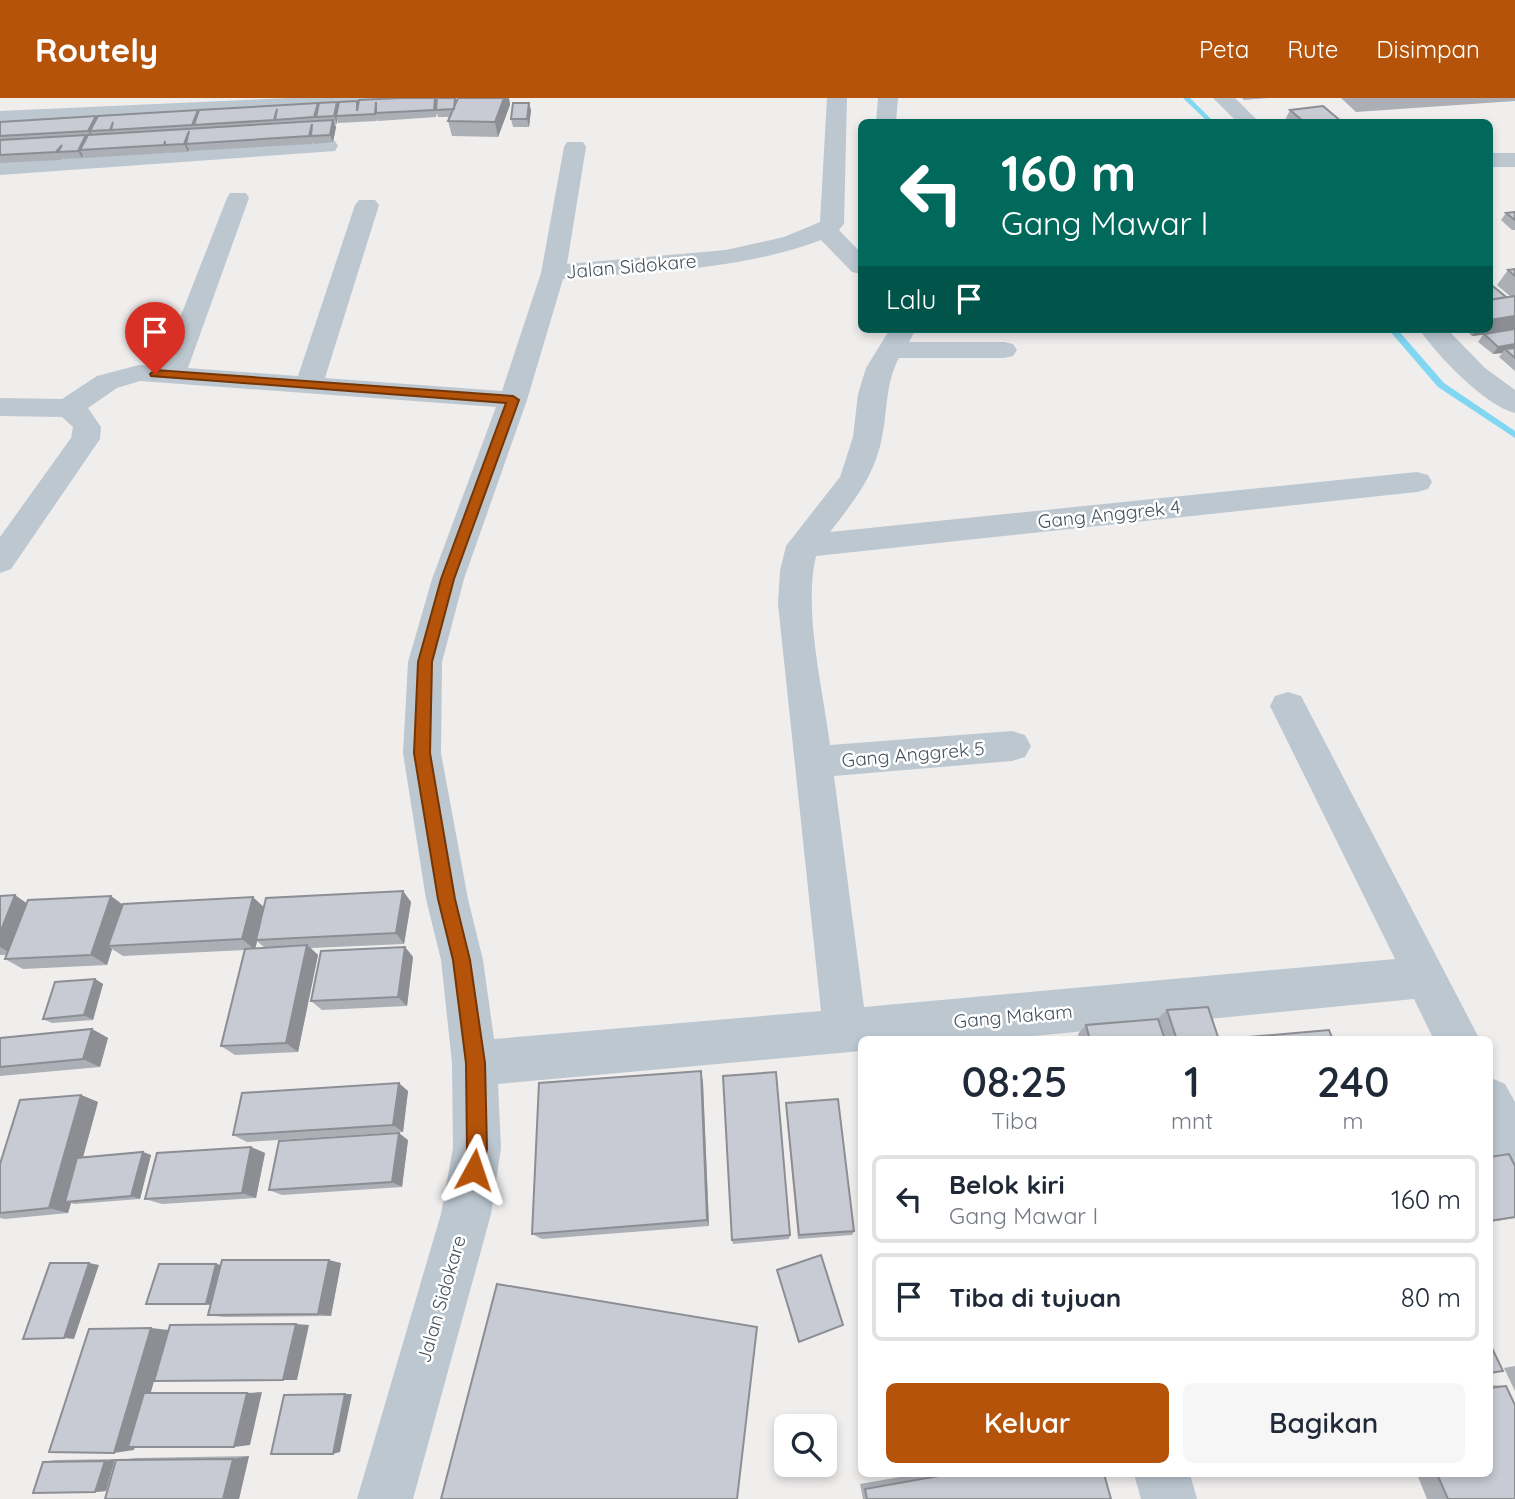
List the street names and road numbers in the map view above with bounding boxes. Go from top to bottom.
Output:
street label: Jalan Sidokare [565,248,697,284]
street label: Gang Anggrek 4 [1037,495,1181,533]
street label: Gang Anggrek 5 [841,736,985,772]
street label: Gang Makam [953,999,1073,1033]
street label: Jalan Sidokare [411,1233,471,1365]

